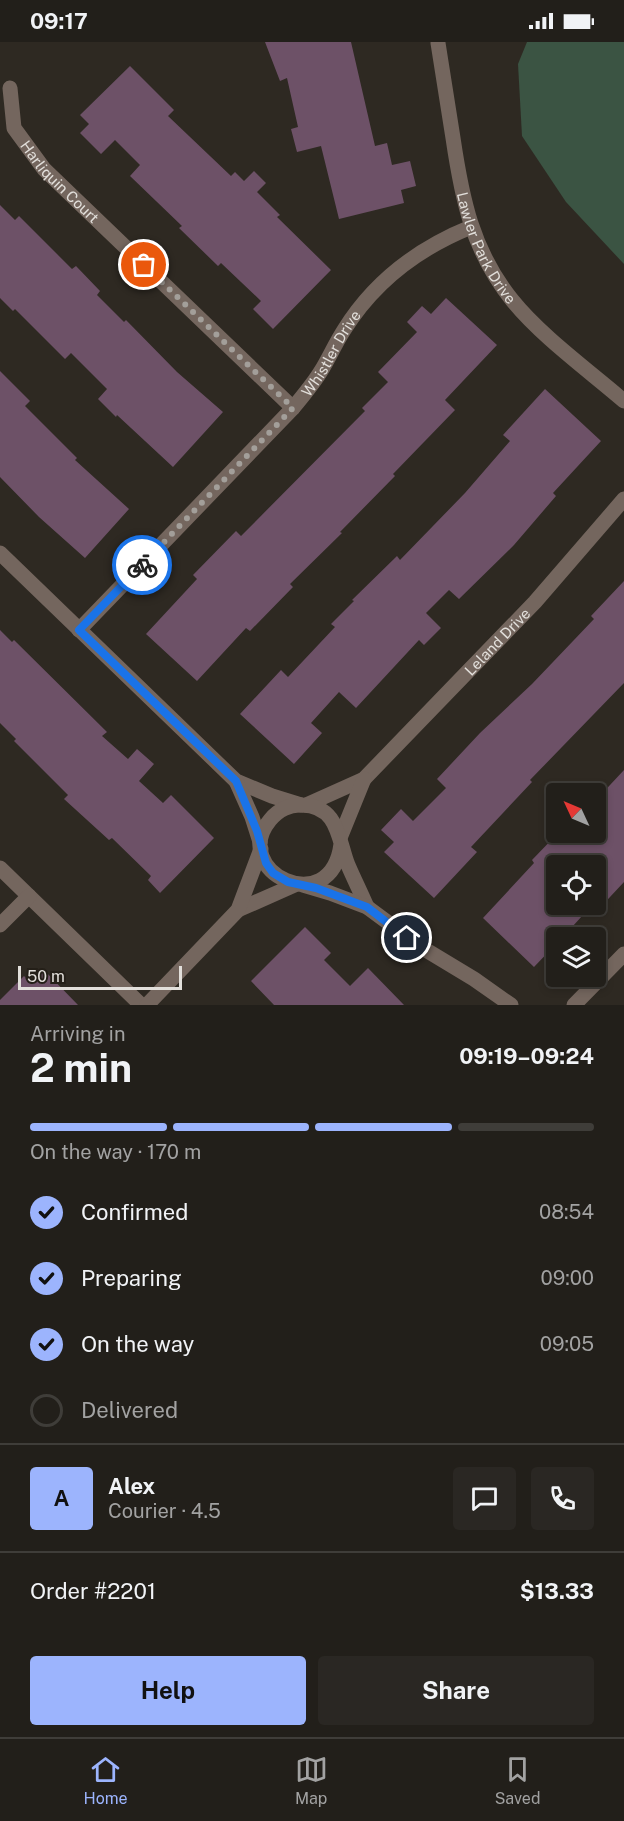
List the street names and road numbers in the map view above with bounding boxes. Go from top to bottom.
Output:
street label: Harliquin Court [17,137,103,226]
street label: Lawler Park Drive [454,190,520,307]
street label: Whistler Drive [298,307,363,400]
street label: Leland Drive [461,604,533,678]

